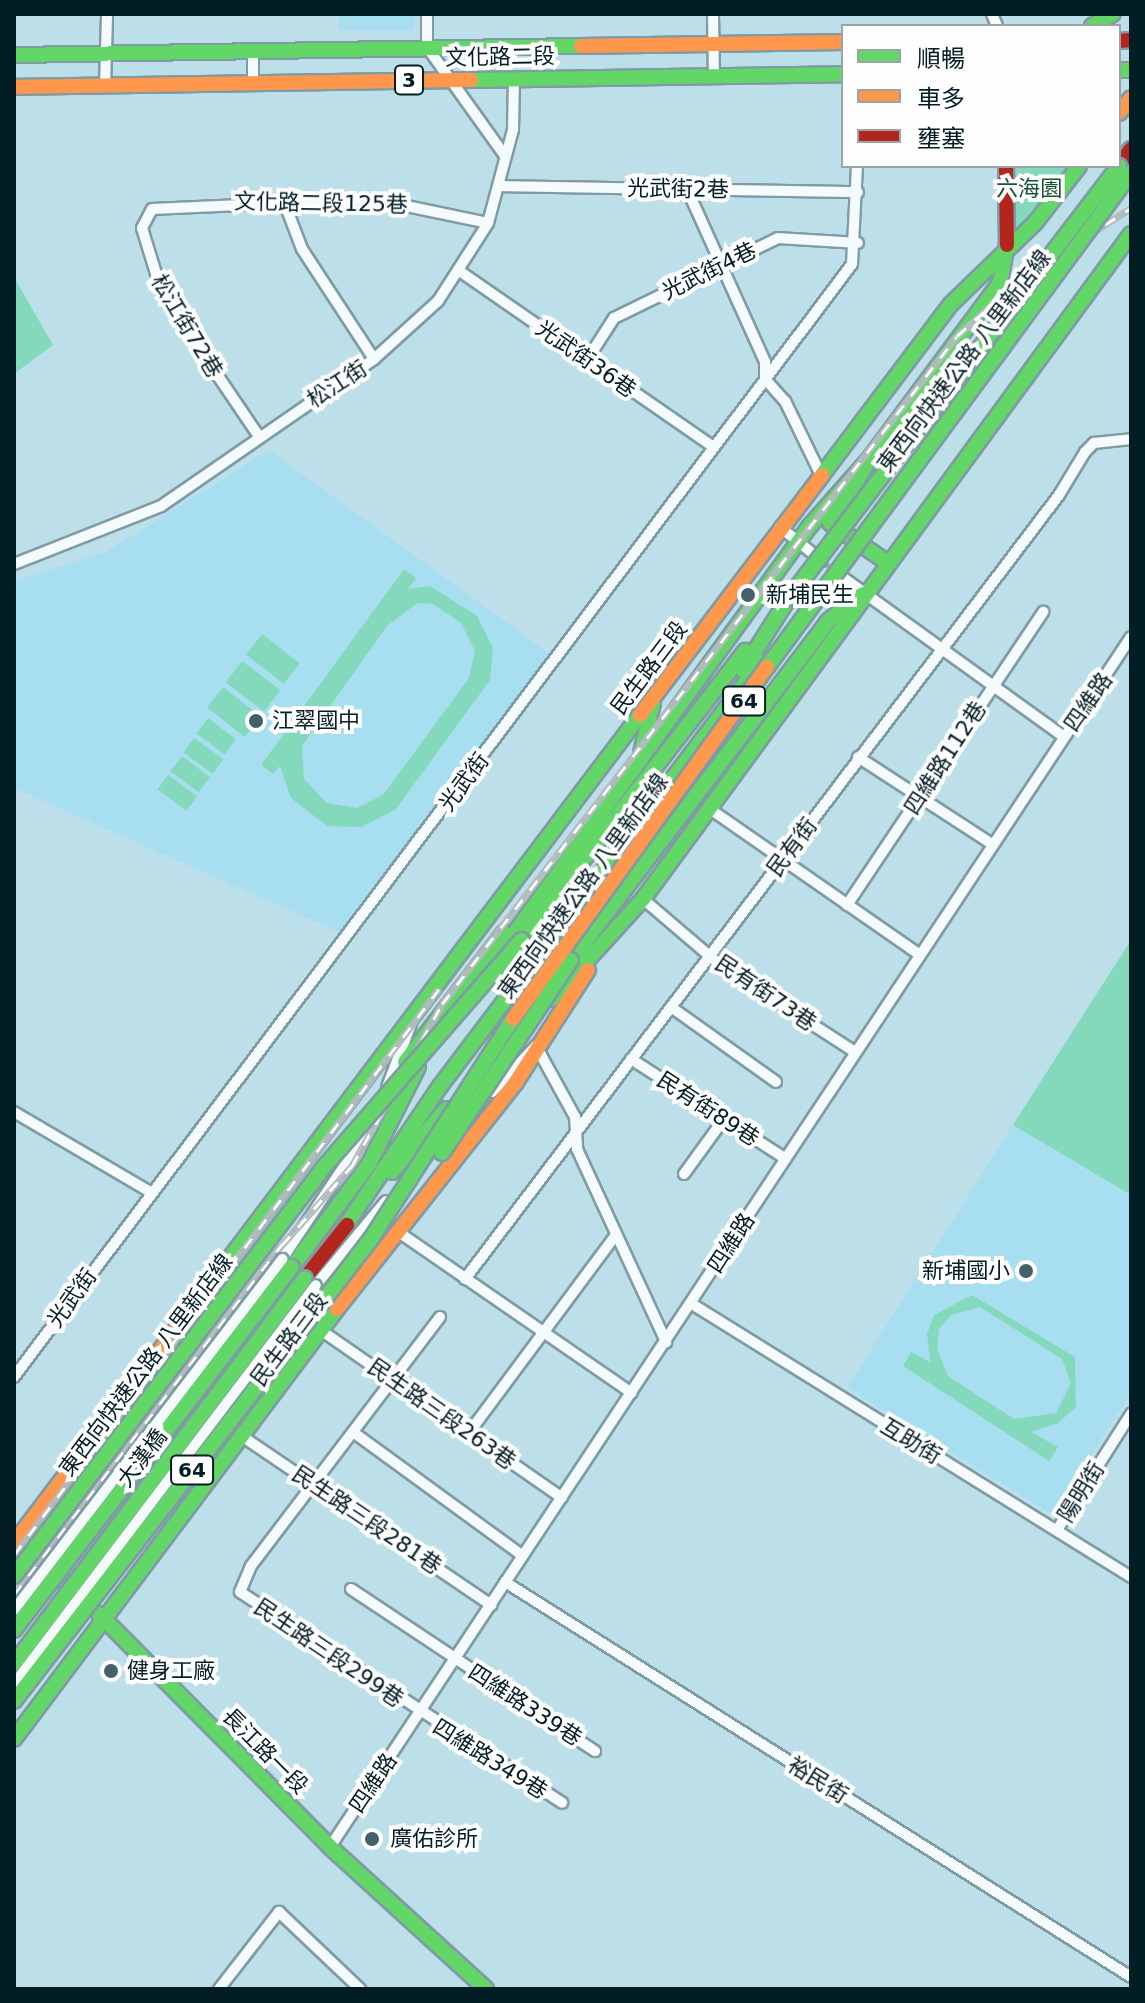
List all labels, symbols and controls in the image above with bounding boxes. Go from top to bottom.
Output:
legend [841,24,1121,168]
street label: 文化路二段 [445,43,555,71]
text: 順暢 [917,45,965,73]
road number: 3 [393,64,425,96]
text: 車多 [917,85,965,113]
text: 壅塞 [917,125,965,153]
street label: 光武街2巷 [627,175,729,203]
park label: 六海園 [996,176,1062,202]
street label: 文化路二段125巷 [234,188,408,218]
street label: 光武街4巷 [657,237,761,305]
street label: 東西向快速公路 八里新店線 [872,245,1056,477]
street label: 松江街72巷 [146,269,228,383]
street label: 光武街36巷 [531,315,641,403]
street label: 松江街 [302,355,372,413]
place label: 新埔民生 [766,582,854,608]
marker: 新埔民生 [737,584,759,606]
street label: 民生路三段 [605,616,693,720]
street label: 四維路 [1058,667,1118,737]
road number: 64 [722,685,766,717]
street label: 四維路112巷 [899,696,991,820]
place label: 江翠國中 [272,708,360,734]
marker: 江翠國中 [247,712,265,730]
street label: 光武街 [434,748,494,816]
street label: 東西向快速公路 八里新店線 [493,769,673,1003]
street label: 民有街 [762,813,822,881]
street label: 民有街73巷 [711,950,821,1036]
street label: 民有街89巷 [652,1066,764,1152]
street label: 四維路 [702,1208,760,1278]
street label: 東西向快速公路 八里新店線 [54,1249,238,1481]
place label: 新埔國小 [922,1258,1010,1284]
marker: 新埔國小 [1017,1262,1035,1280]
street label: 光武街 [42,1264,102,1332]
street label: 民生路三段 [245,1287,333,1391]
street label: 民生路三段263巷 [363,1353,521,1475]
street label: 互助街 [876,1413,946,1469]
street label: 大漢橋 [112,1424,172,1492]
road number: 64 [170,1454,214,1486]
street label: 陽明街 [1052,1457,1110,1527]
street label: 民生路三段281巷 [287,1460,447,1580]
street label: 民生路三段299巷 [249,1593,409,1713]
place label: 健身工廠 [127,1658,215,1684]
street label: 四維路339巷 [463,1659,587,1751]
marker: 健身工廠 [102,1662,120,1680]
street label: 長江路一段 [217,1703,313,1799]
street label: 四維路349巷 [428,1713,552,1805]
street label: 四維路 [344,1748,402,1818]
street label: 裕民街 [783,1751,853,1809]
place label: 廣佑診所 [390,1826,478,1852]
marker: 廣佑診所 [361,1828,383,1850]

